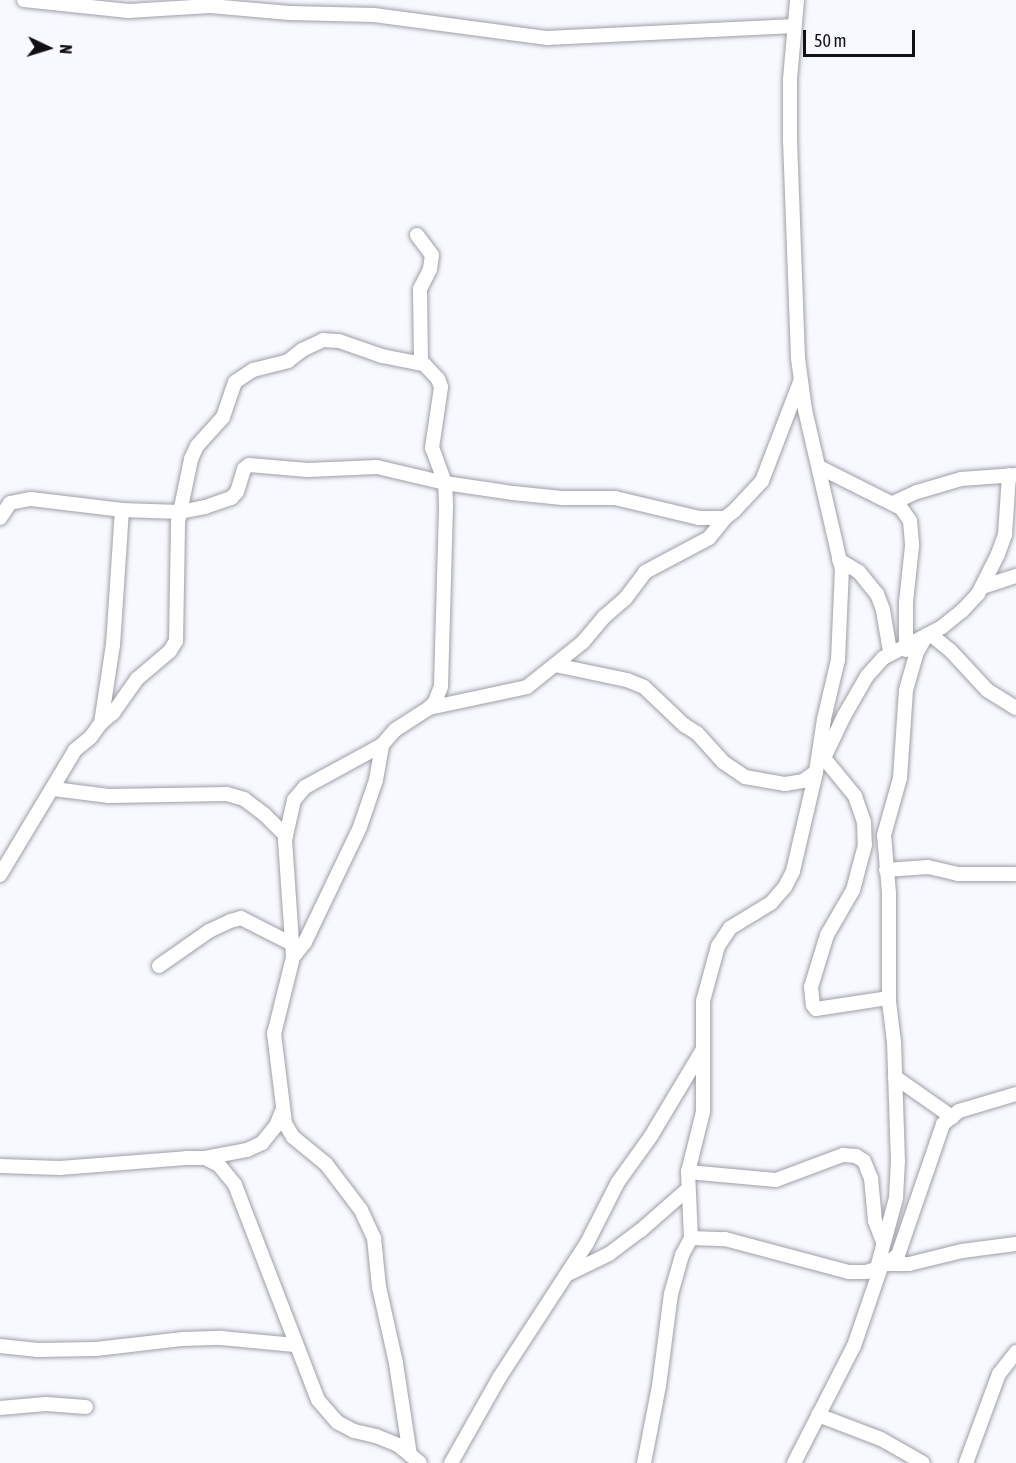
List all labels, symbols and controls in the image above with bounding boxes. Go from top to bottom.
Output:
north arrow [18,18,78,78]
scale bar [806,18,918,56]
text: 50 m [814,30,846,51]
text: N [57,44,75,55]

